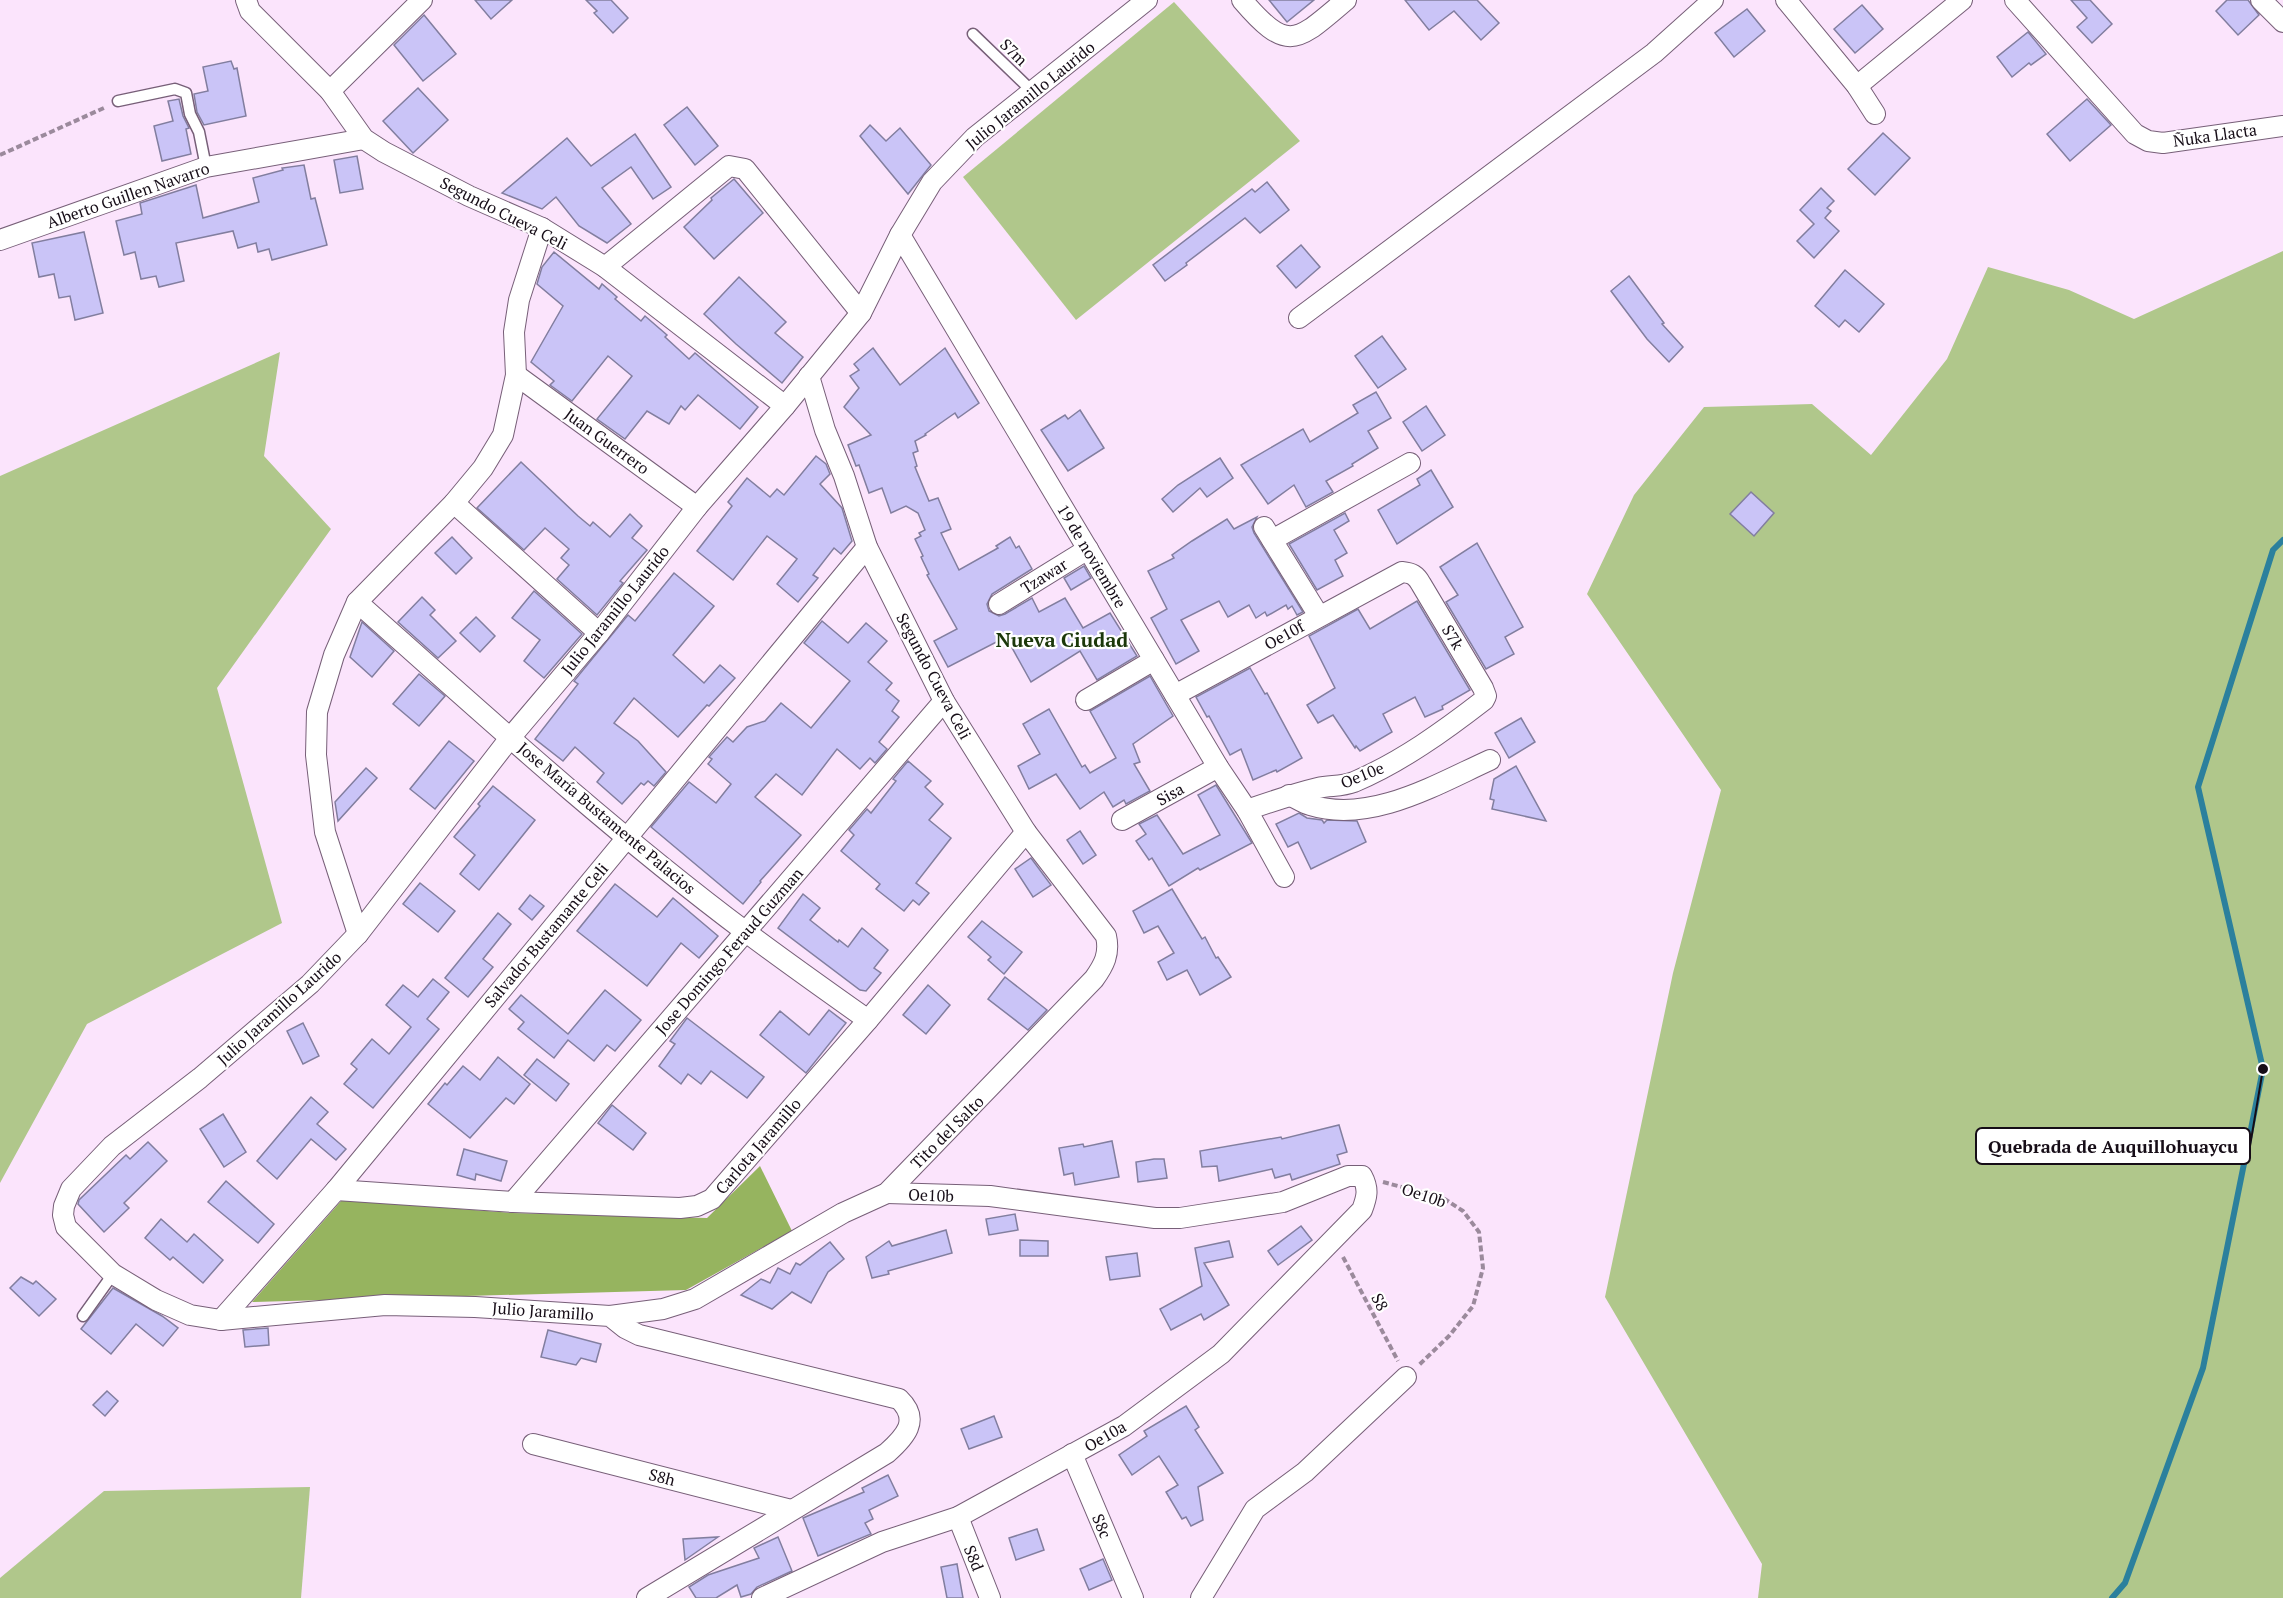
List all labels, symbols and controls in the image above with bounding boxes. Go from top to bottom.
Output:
street label: S7m [996,34,1033,70]
street label: Julio Jaramillo Laurido [961,36,1099,154]
street label: Ñuka Llacta [2172,118,2258,152]
street label: Alberto Guillen Navarro [44,157,212,233]
street label: Segundo Cueva Celi [437,171,572,255]
street label: Juan Guerrero [560,403,654,479]
street label: 19 de noviembre [1052,500,1132,612]
street label: Julio Jaramillo Laurido [556,541,674,679]
street label: Tzawar [1017,553,1072,599]
street label: Segundo Cueva Celi [891,609,977,743]
street label: Oe10f [1260,614,1309,655]
street label: S7k [1437,620,1469,654]
district label: Nueva Ciudad [996,626,1128,653]
street label: Jose María Bustamente Palacios [513,737,701,899]
street label: Oe10e [1337,756,1387,794]
street label: Sisa [1152,777,1188,811]
street label: Salvador Bustamante Celi [479,858,613,1012]
street label: Jose Domingo Feraud Guzman [650,862,808,1039]
street label: Julio Jaramillo Laurido [212,946,346,1070]
street label: Tito del Salto [906,1090,989,1173]
street label: Carlota Jaramillo [710,1093,806,1199]
callout: Quebrada de Auquillohuaycu [1976,1128,2250,1164]
text: Quebrada de Auquillohuaycu [1988,1134,2238,1158]
street label: Oe10b [1399,1177,1449,1213]
street label: Oe10b [908,1183,954,1207]
street label: S8 [1366,1289,1394,1315]
street label: Julio Jaramillo [491,1296,595,1326]
street label: Oe10a [1080,1415,1130,1457]
street label: S8h [646,1463,678,1491]
street label: S8c [1087,1510,1117,1542]
street label: S8d [959,1542,989,1574]

